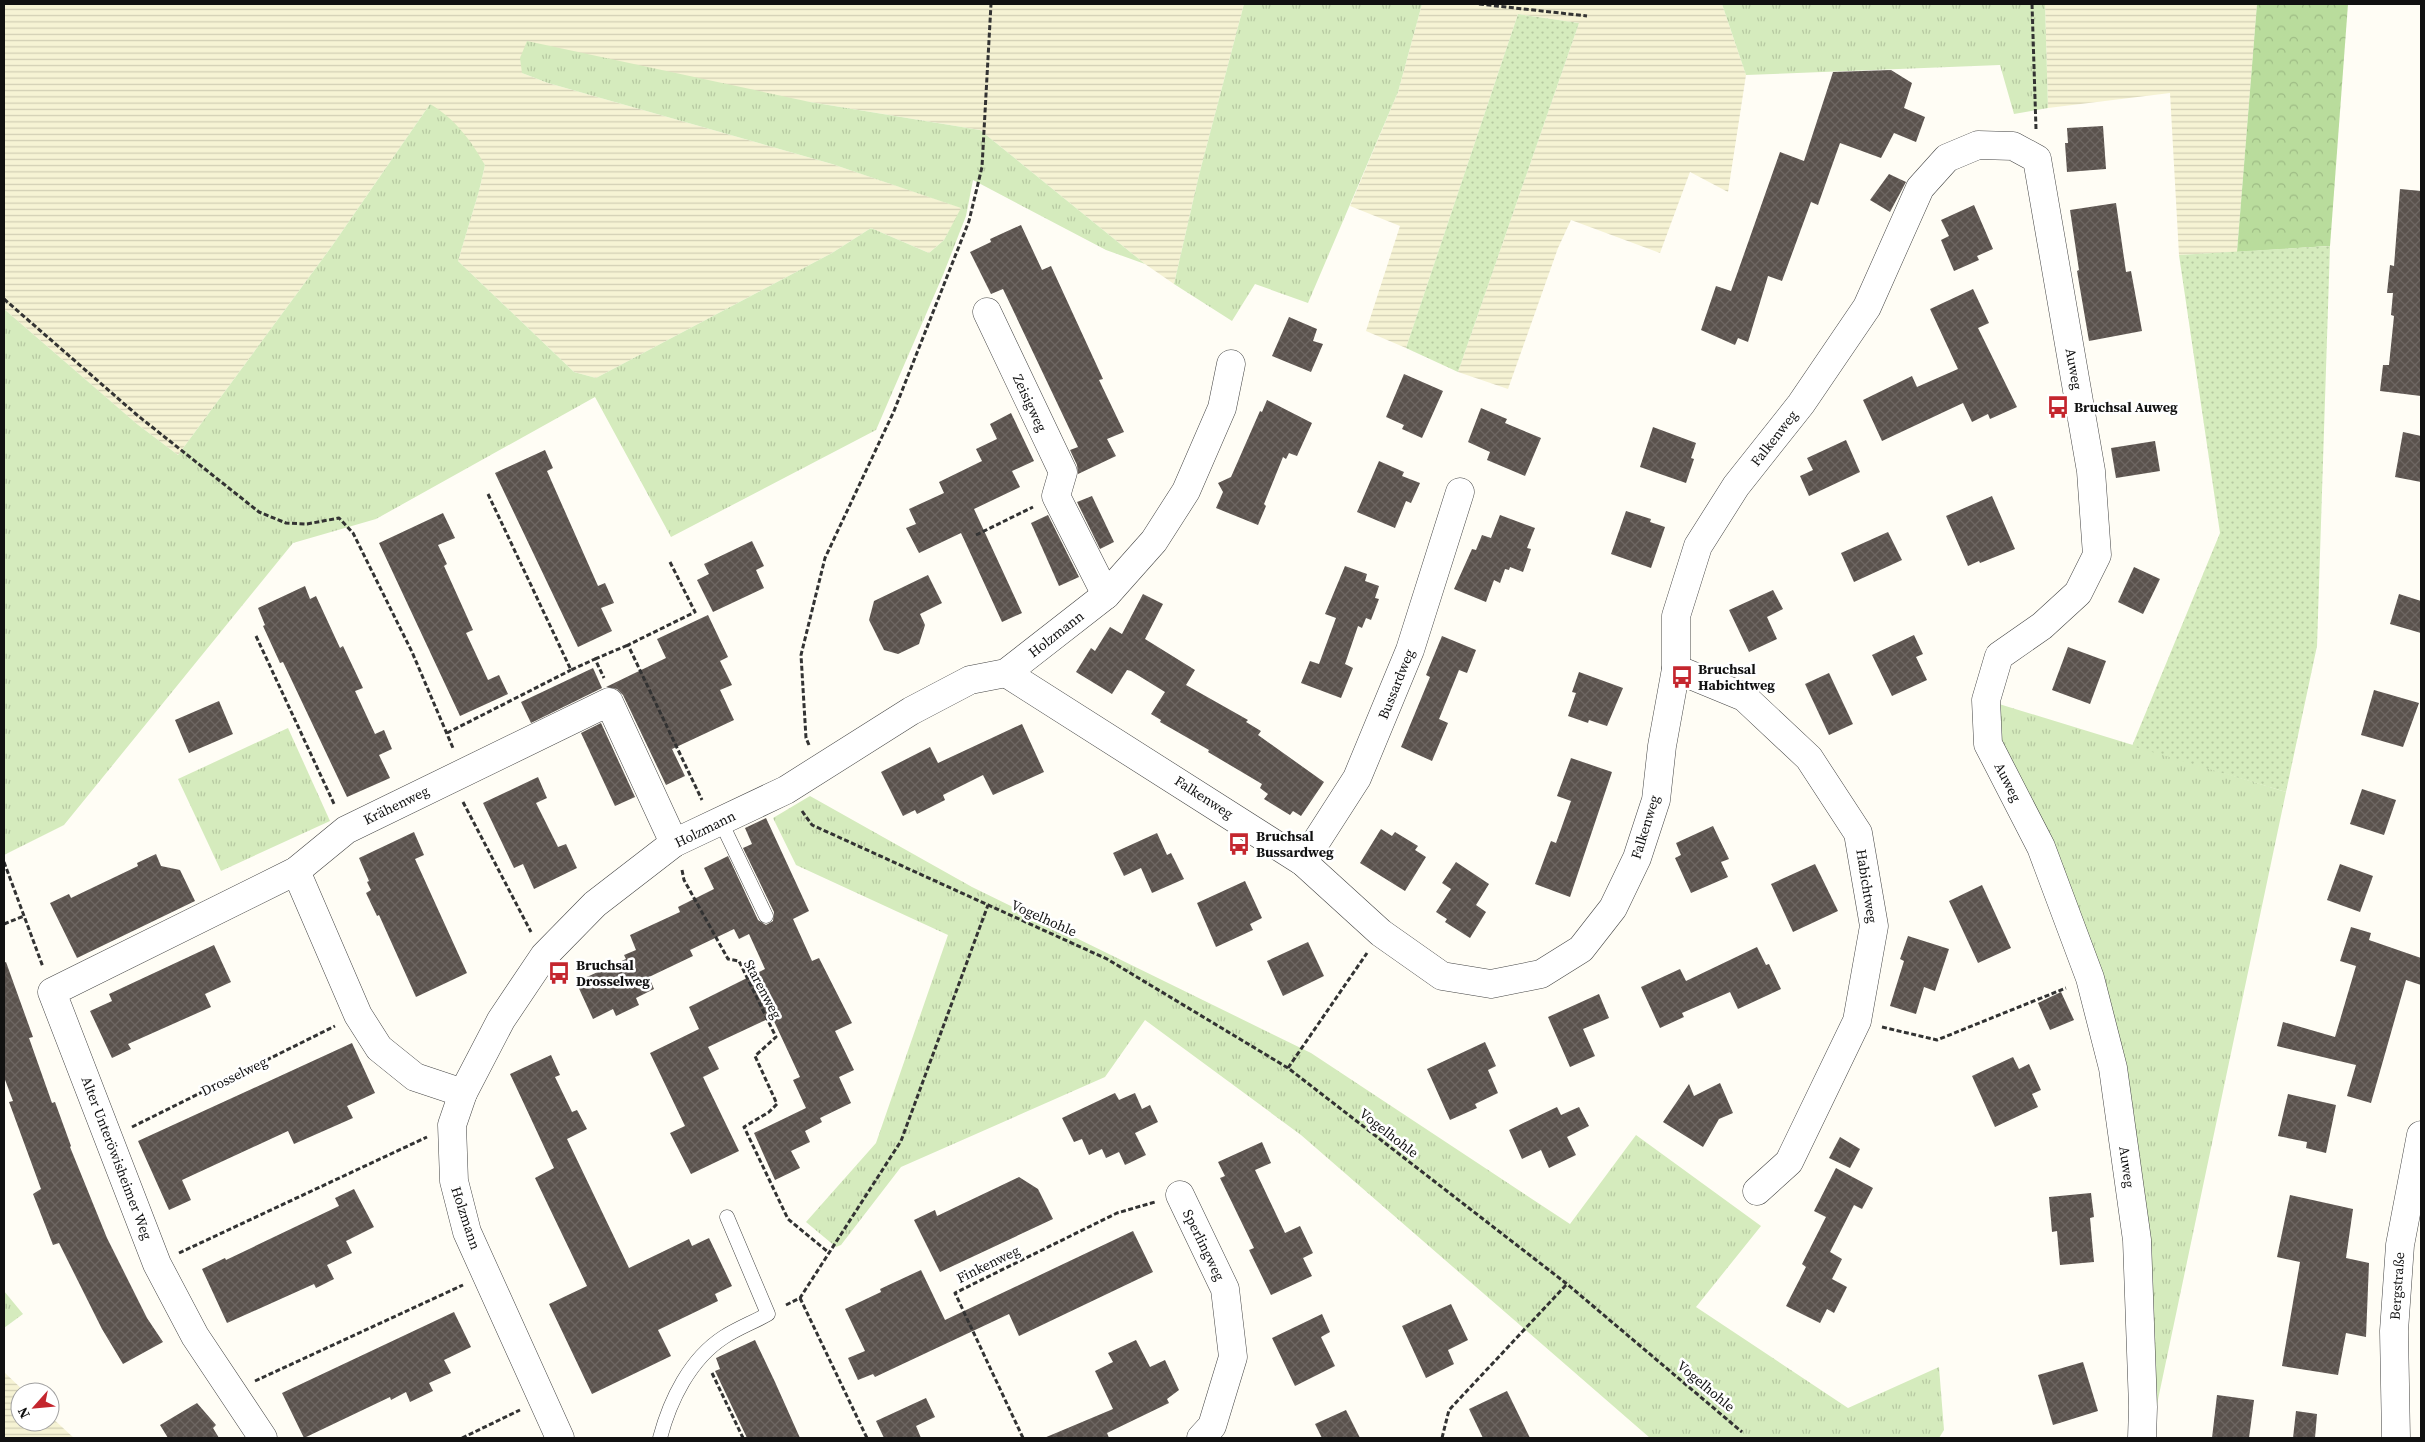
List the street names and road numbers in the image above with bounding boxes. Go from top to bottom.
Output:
street label: Auweg [2061,347,2087,391]
street label: Zeisigweg [1008,371,1052,435]
street label: Falkenweg [1746,406,1802,470]
street label: Holzmann [1024,606,1088,662]
street label: Bussardweg [1373,646,1419,722]
street label: Auweg [1990,759,2026,805]
street label: Falkenweg [1171,771,1237,823]
street label: Krähenweg [360,781,432,829]
street label: Falkenweg [1626,792,1664,862]
street label: Holzmann [671,805,739,852]
street label: Habichtweg [1851,848,1883,924]
street label: Vogelhohle [1008,895,1080,941]
street label: Starenweg [739,956,787,1022]
street label: Drosselweg [198,1051,270,1101]
street label: Alter Unteröwisheimer Weg [77,1073,157,1243]
street label: Vogelhohle [1355,1104,1423,1162]
street label: Auweg [2114,1145,2140,1189]
street label: Holzmann [446,1184,486,1253]
street label: Sperlingweg [1178,1206,1230,1284]
street label: Finkenweg [953,1240,1023,1288]
street label: Bergstraße [2385,1251,2409,1321]
street label: Vogelhohle [1673,1356,1739,1416]

